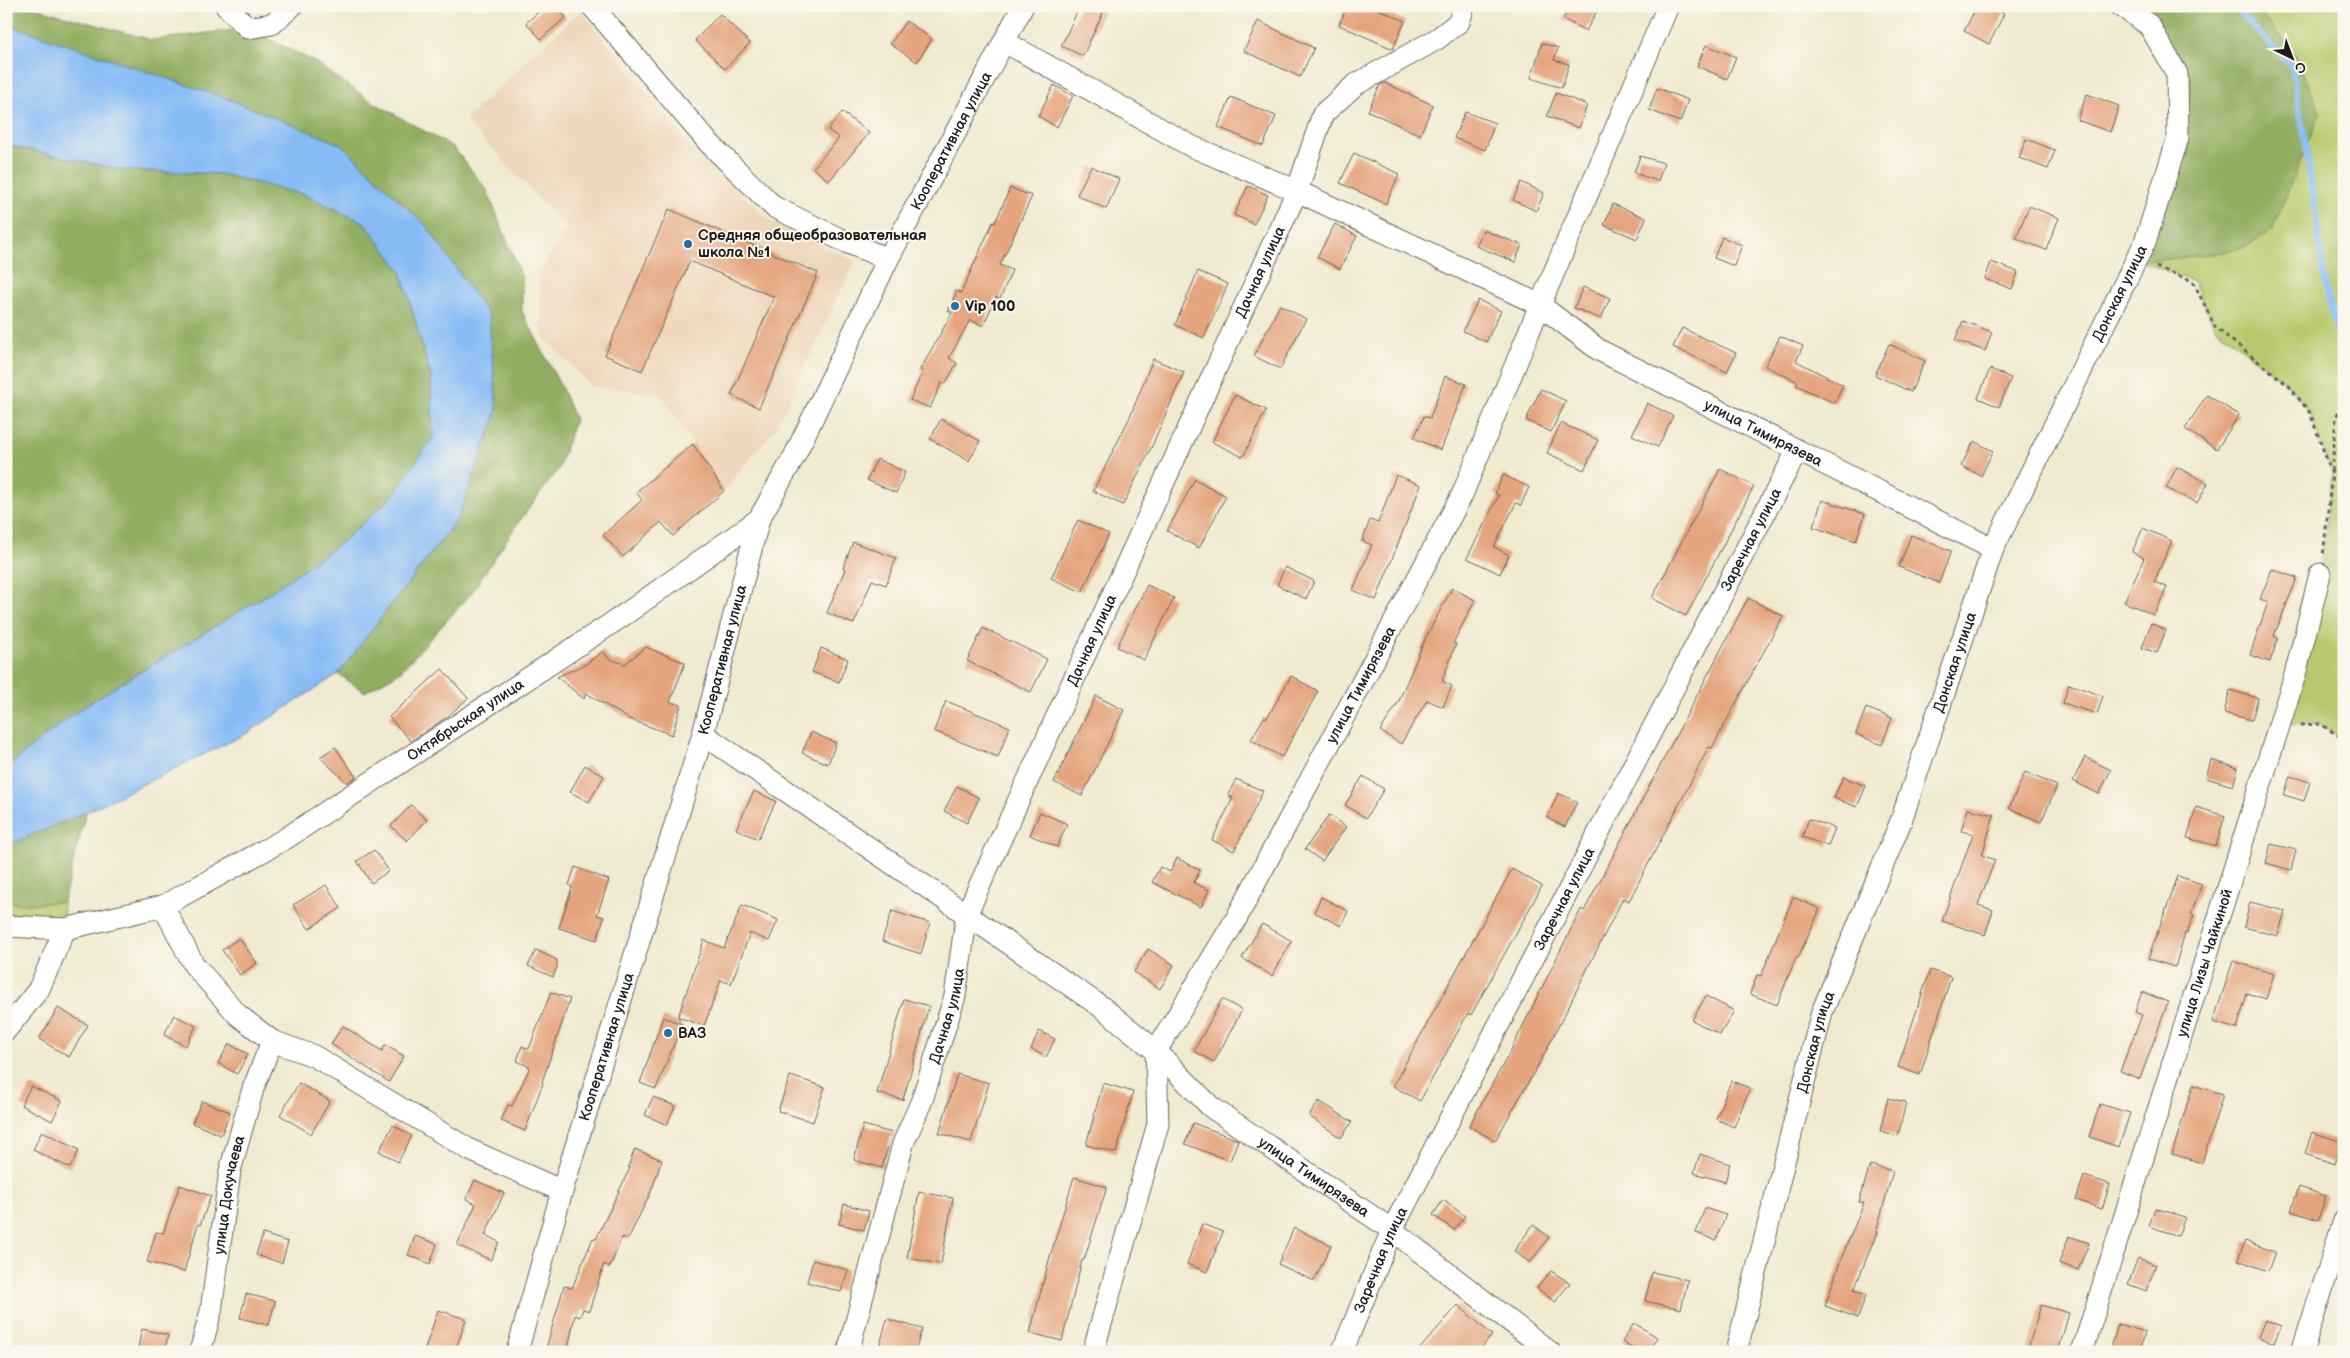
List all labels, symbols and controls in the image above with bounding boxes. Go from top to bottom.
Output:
north arrow [2268,32,2318,82]
text: С [2291,58,2310,77]
street label: Кооперативная улица [906,68,996,213]
street label: Дачная улица [1231,223,1289,321]
place label: Средняя общеобразовательная школа №1 [698,226,927,262]
marker: Средняя общеобразовательная школа №1 [682,238,694,250]
street label: Донская улица [2088,242,2152,344]
place label: Vip 100 [965,297,1015,316]
marker: Vip 100 [949,300,961,312]
street label: улица Тимирязева [1701,395,1826,471]
street label: Заречная улица [1716,485,1786,594]
street label: Кооперативная улица [694,583,751,737]
street label: Дачная улица [1063,591,1121,689]
street label: Донская улица [1929,609,1981,715]
street label: улица Тимирязева [1322,623,1400,747]
street label: Октябрьская улица [403,674,527,765]
street label: Заречная улица [1530,844,1599,954]
street label: улица Лизы Чайкиной [2172,886,2237,1039]
street label: Дачная улица [925,967,968,1066]
street label: Кооперативная улица [575,970,638,1123]
street label: Донская улица [1792,988,1839,1095]
place label: ВАЗ [678,1024,706,1043]
marker: ВАЗ [662,1027,674,1039]
street label: улица Докучаева [209,1133,249,1256]
street label: улица Тимирязева [1255,1133,1373,1221]
street label: Заречная улица [1350,1203,1412,1316]

